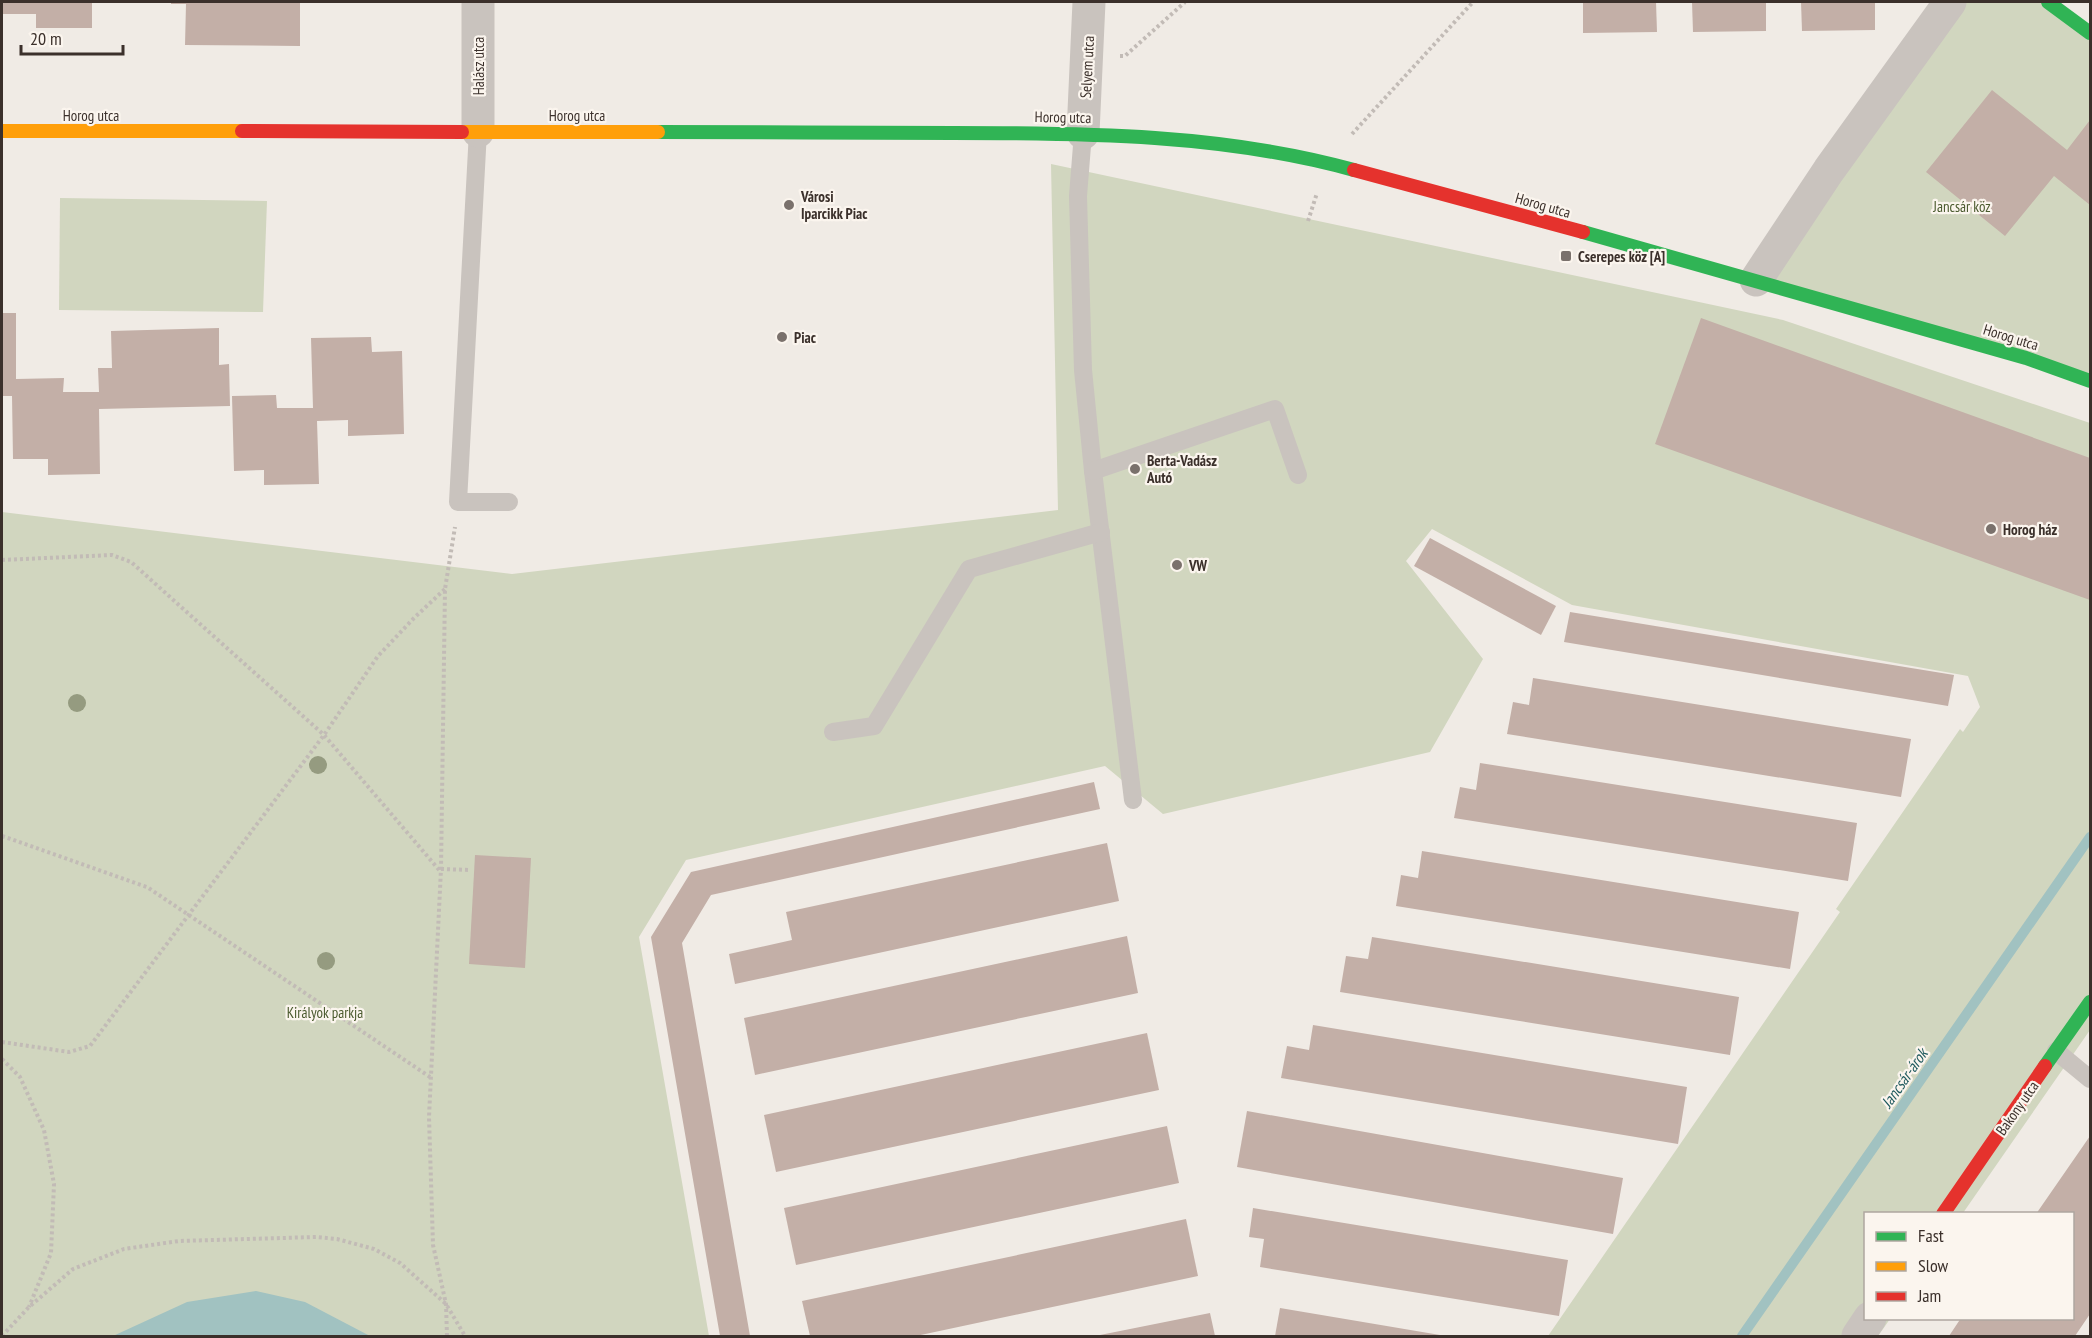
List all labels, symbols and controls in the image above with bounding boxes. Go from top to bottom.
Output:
scale bar [21,18,123,56]
text: 20 m [30,27,62,50]
street label: Selyem utca [1076,35,1098,99]
street label: Halász utca [469,37,488,95]
street label: Horog utca [63,106,119,125]
street label: Horog utca [549,106,605,125]
street label: Horog utca [1035,107,1091,127]
place label: Városi Iparcikk Piac [800,187,868,223]
street label: Horog utca [1513,188,1573,222]
park label: Jancsár köz [1932,197,1991,216]
marker: Városi Iparcikk Piac [782,198,796,212]
place label: Cserepes köz [A] [1578,247,1665,266]
marker: Cserepes köz [A] [1559,249,1573,263]
street label: Horog utca [1981,320,2041,354]
place label: Piac [794,328,817,347]
marker: Piac [775,330,789,344]
place label: Berta-Vadász Autó [1146,451,1217,487]
marker: Berta-Vadász Autó [1128,462,1142,476]
place label: Horog ház [2003,520,2057,539]
marker: Horog ház [1984,522,1998,536]
place label: VW [1188,556,1207,575]
marker: VW [1170,558,1184,572]
park label: Királyok parkja [287,1003,363,1022]
water label: Jancsár-árok [1876,1043,1933,1112]
street label: Bakony utca [1991,1077,2043,1139]
legend [1864,1212,2074,1320]
text: Fast [1918,1224,1944,1247]
text: Slow [1918,1254,1949,1277]
text: Jam [1917,1284,1941,1307]

